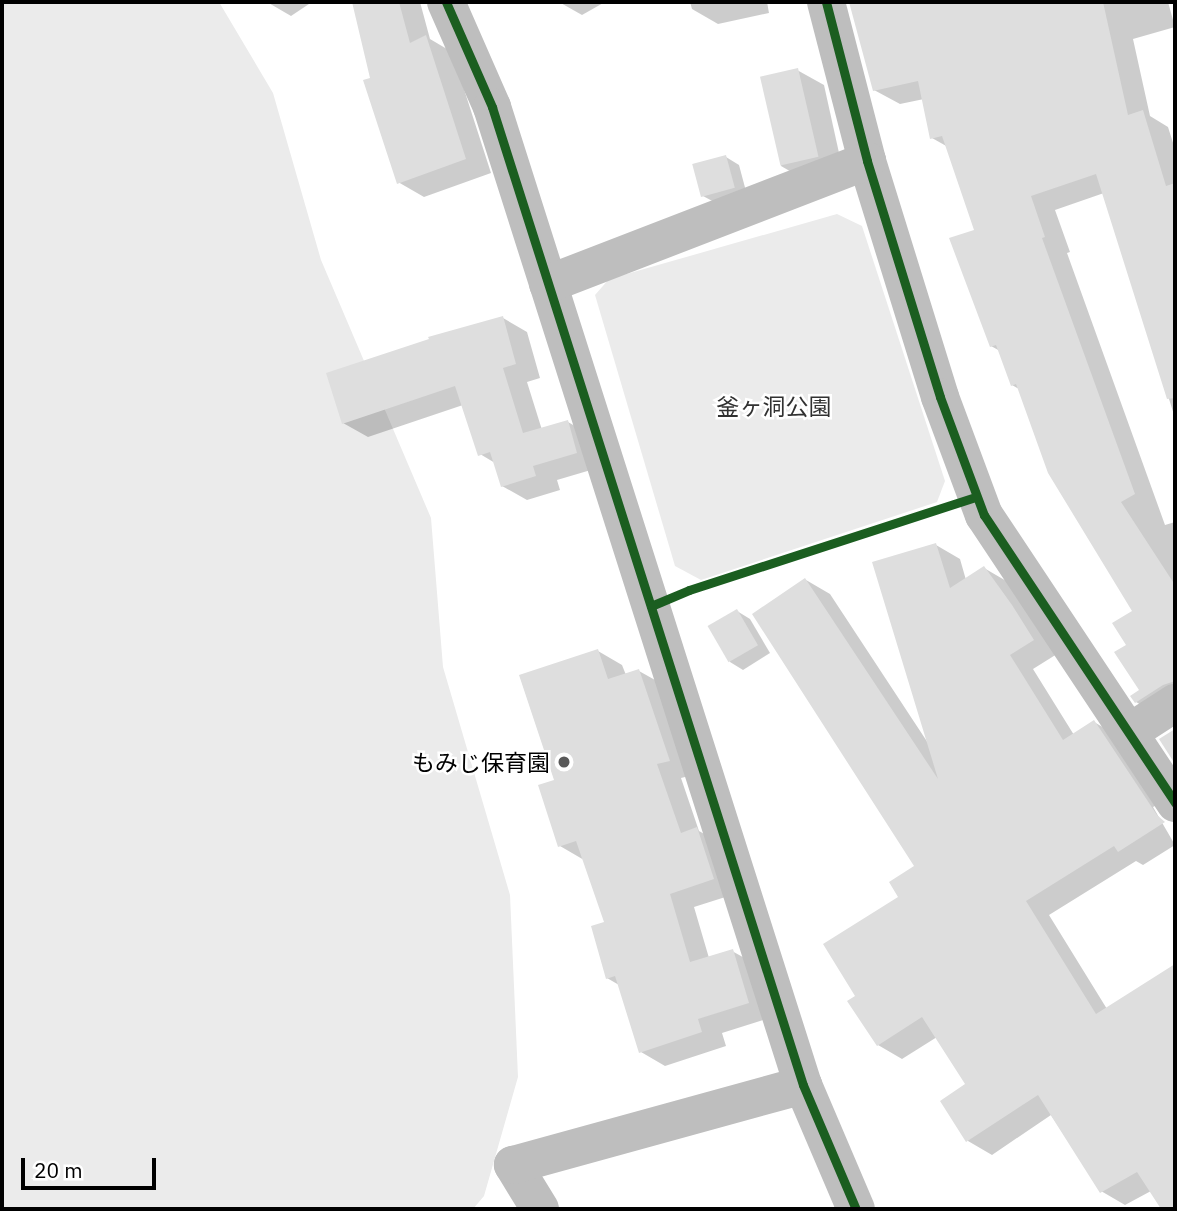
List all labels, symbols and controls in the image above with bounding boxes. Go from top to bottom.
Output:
park label: 釜ヶ洞公園 [717,392,831,420]
place label: もみじ保育園 [412,748,550,776]
marker: もみじ保育園 [556,754,572,770]
scale bar [24,1144,159,1188]
text: 20 m [34,1156,83,1184]

